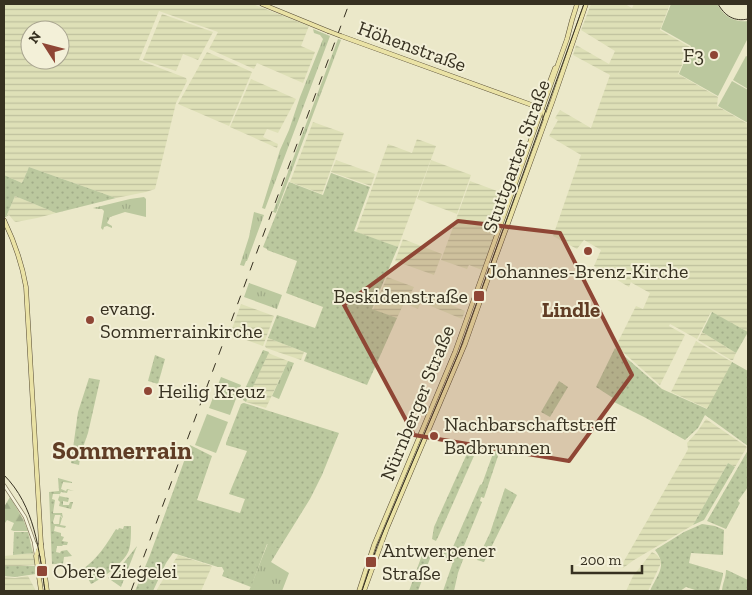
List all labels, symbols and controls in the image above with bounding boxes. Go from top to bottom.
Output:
street label: Höhenstraße [355,15,469,77]
north arrow [20,20,70,70]
text: N [25,28,45,47]
place label: F3 [683,43,704,67]
marker: F3 [708,49,720,61]
street label: Stuttgarter Straße [477,76,555,236]
marker: Johannes-Brenz-Kirche [582,245,594,257]
place label: Johannes-Brenz-Kirche [488,259,688,283]
place label: Beskidenstraße [333,284,468,308]
marker: Beskidenstraße [472,289,486,303]
place label: evang. Sommerrainkirche [100,296,263,343]
district label: Lindle [542,297,600,322]
marker: evang. Sommerrainkirche [84,314,96,326]
street label: Nürnberger Straße [375,322,459,484]
place label: Heilig Kreuz [158,379,265,403]
marker: Heilig Kreuz [142,385,154,397]
place label: Nachbarschaftstreff Badbrunnen [444,412,618,459]
marker: Nachbarschaftstreff Badbrunnen [428,430,440,442]
district label: Sommerrain [52,435,192,465]
place label: Antwerpener Straße [382,538,496,585]
scale bar [572,542,642,574]
text: 200 m [580,551,621,569]
marker: Antwerpener Straße [364,555,378,569]
place label: Obere Ziegelei [53,559,178,583]
marker: Obere Ziegelei [35,564,49,578]

